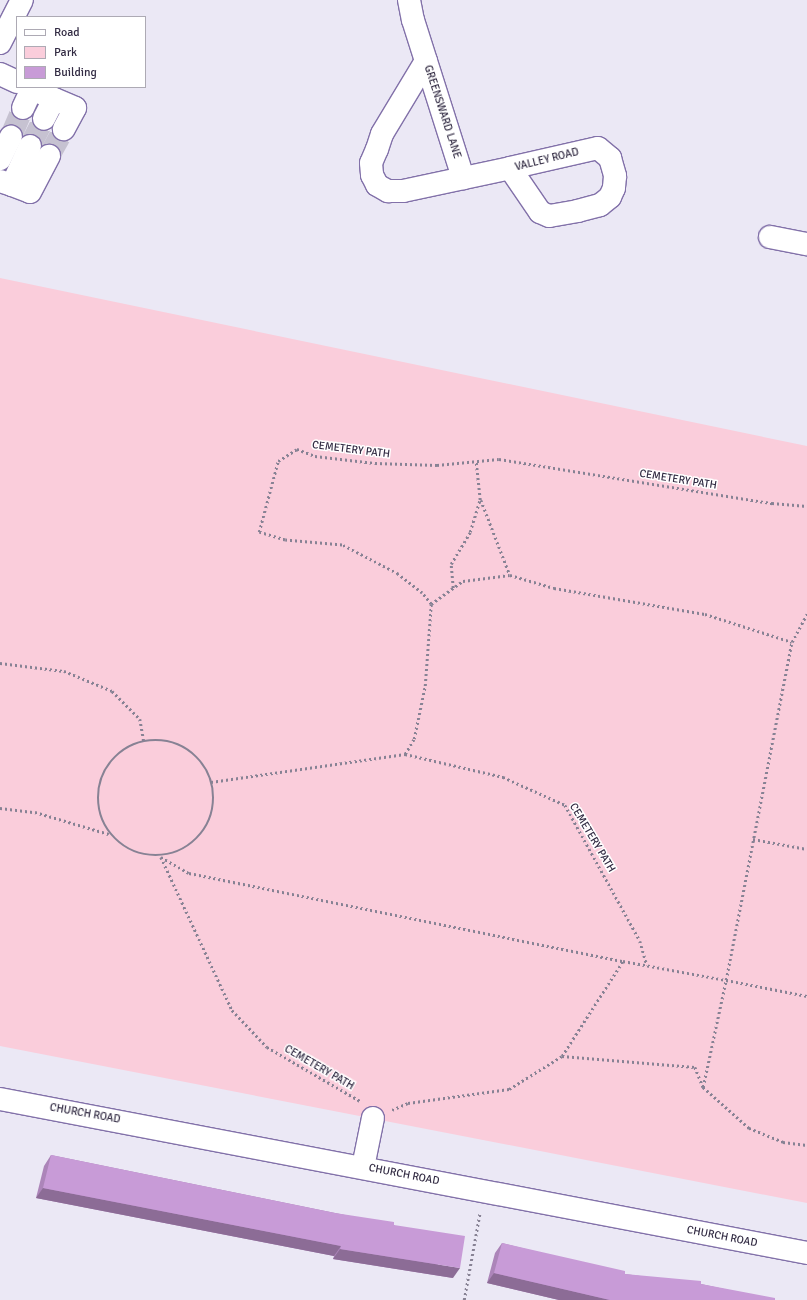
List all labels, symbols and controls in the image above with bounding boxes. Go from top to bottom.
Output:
legend [16,16,146,88]
text: Road [54,25,80,40]
text: Park [54,45,77,60]
street label: GREENSWARD LANE [421,64,463,160]
text: Building [54,65,97,80]
street label: VALLEY ROAD [514,146,580,174]
street label: CEMETERY PATH [311,439,391,461]
street label: CEMETERY PATH [638,467,718,493]
street label: CEMETERY PATH [566,801,618,875]
street label: CEMETERY PATH [282,1043,356,1093]
street label: CHURCH ROAD [49,1101,121,1127]
street label: CHURCH ROAD [368,1162,440,1188]
street label: CHURCH ROAD [686,1224,758,1250]

